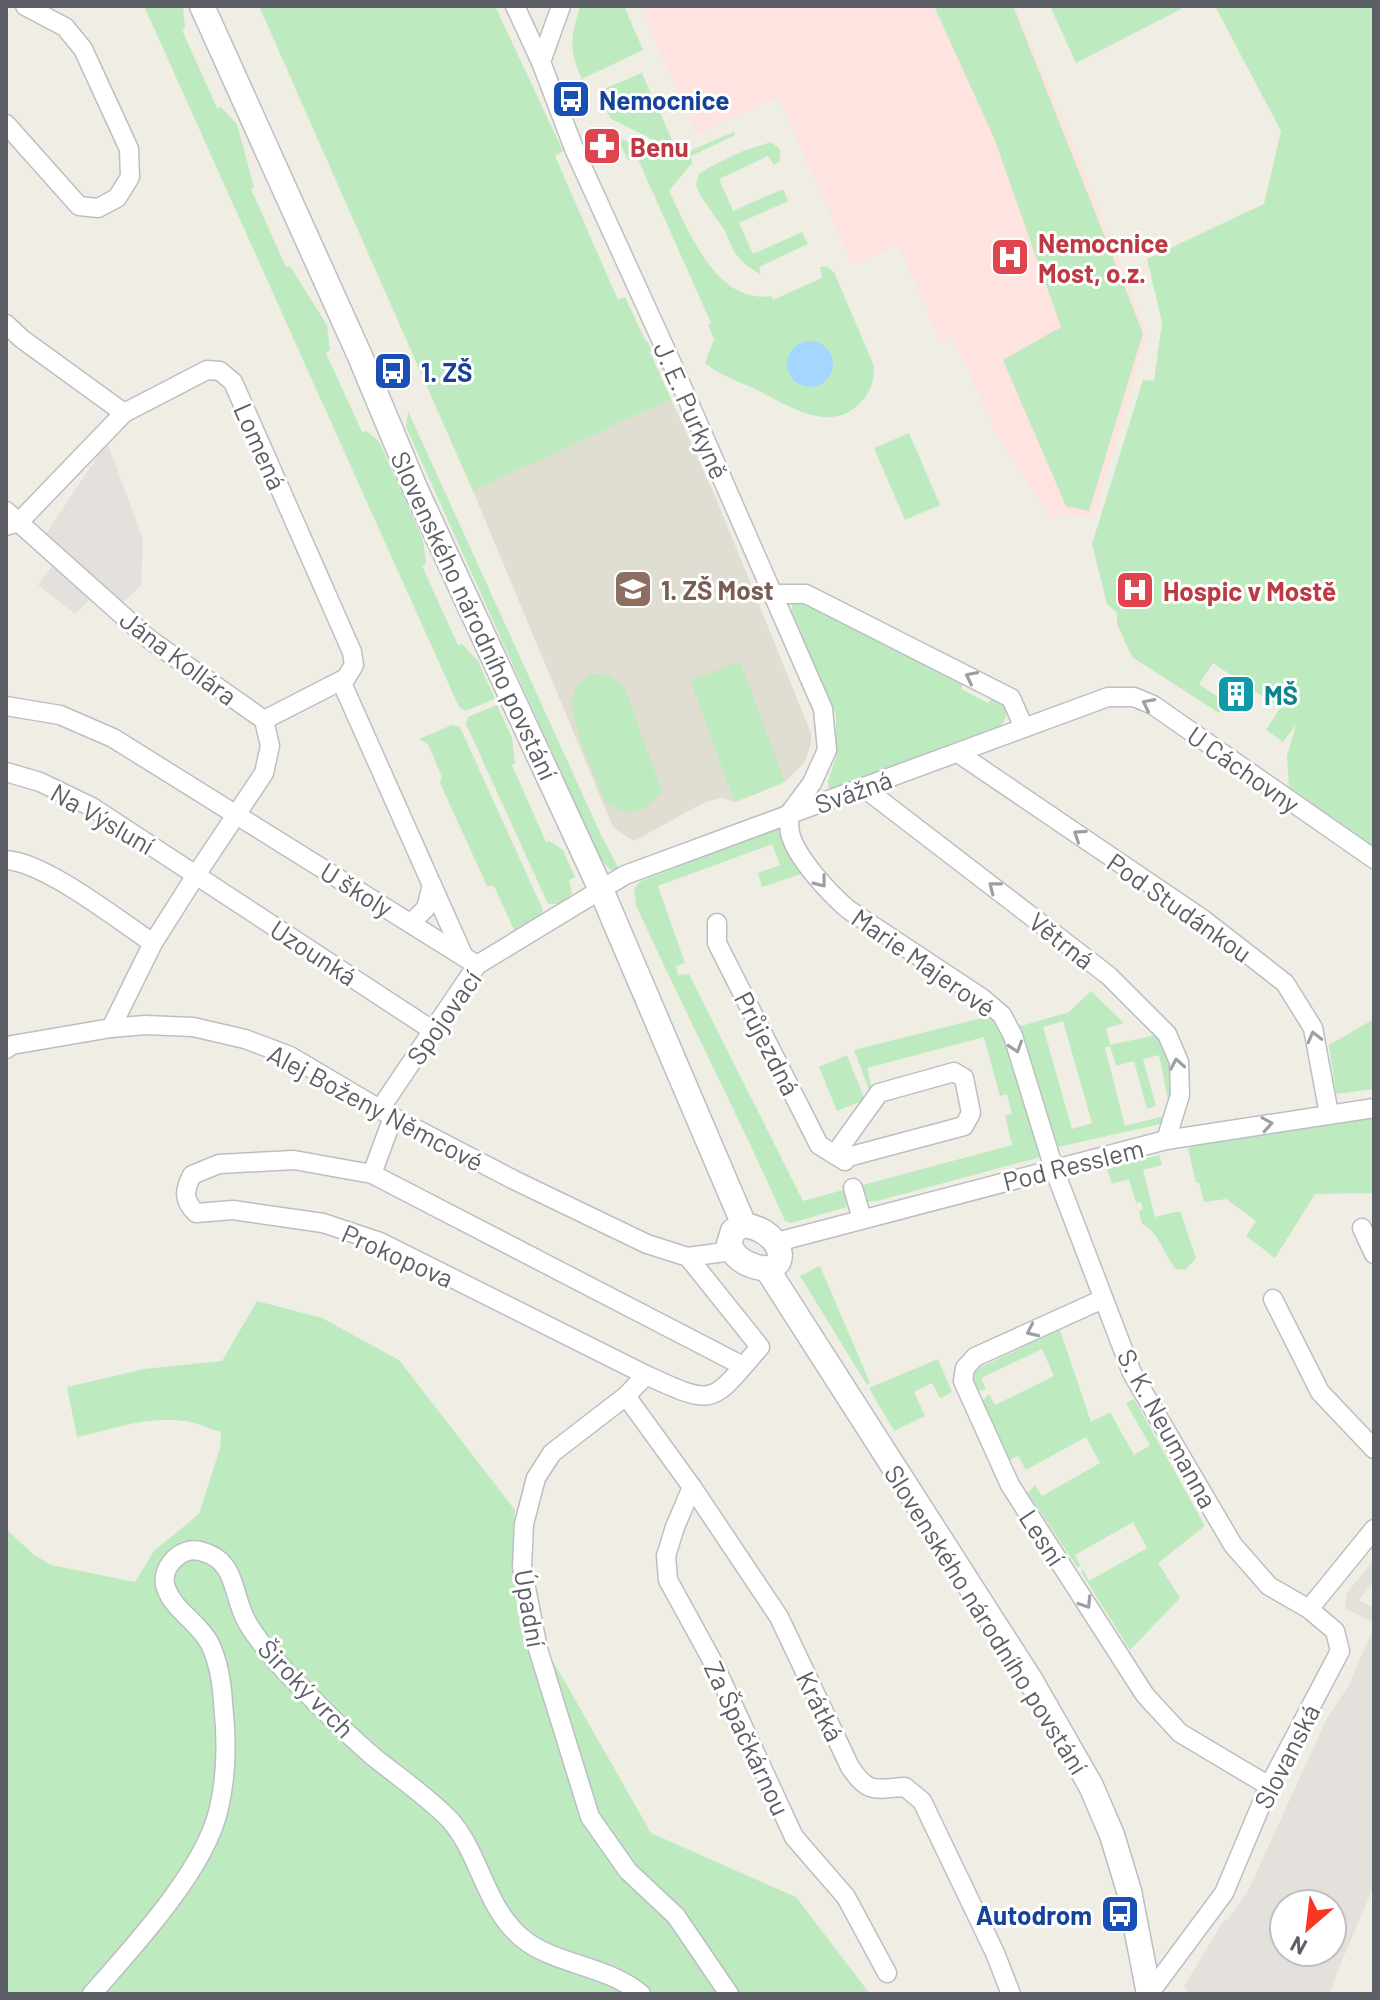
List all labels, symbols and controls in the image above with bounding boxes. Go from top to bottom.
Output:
bus stop icon: Nemocnice [550,78,592,120]
place label: Nemocnice [599,84,729,115]
pharmacy icon: Benu [581,125,623,167]
place label: Benu [630,131,689,162]
place label: Nemocnice Most, o.z. [1038,227,1168,288]
hospital icon: Nemocnice Most, o.z. [989,236,1031,278]
street label: J. E. Purkyně [648,337,736,483]
bus stop icon: 1. ZŠ [372,350,414,392]
place label: 1. ZŠ [421,356,472,387]
street label: Lomená [228,398,294,494]
street label: Slovenského národního povstání [385,446,565,784]
school or university icon: 1. ZŠ Most [612,568,654,610]
hospital icon: Hospic v Mostě [1114,569,1156,611]
place label: 1. ZŠ Most [661,574,774,605]
place label: Hospic v Mostě [1163,575,1336,606]
street label: Jána Kollára [114,603,244,711]
one-way arrow [964,672,979,687]
building icon: MŠ [1215,673,1257,715]
place label: MŠ [1264,679,1298,710]
one-way arrow [1142,699,1156,714]
street label: U Cáchovny [1182,719,1306,819]
street label: Svážná [810,763,896,819]
street label: Na Výsluní [46,776,160,860]
one-way arrow [1073,830,1087,845]
street label: Pod Studánkou [1102,846,1258,968]
street label: U školy [315,855,399,923]
one-way arrow [811,873,826,887]
one-way arrow [988,883,1003,897]
street label: Marie Majerové [846,901,1002,1023]
street label: Větrná [1023,905,1101,975]
street label: Uzounká [265,913,363,991]
street label: Spojovací [399,964,487,1070]
street label: Průjezdná [729,986,807,1100]
one-way arrow [1306,1031,1323,1045]
street label: Alej Boženy Němcové [263,1037,489,1177]
one-way arrow [1006,1039,1022,1053]
one-way arrow [1169,1058,1186,1071]
one-way arrow [1261,1116,1274,1133]
street label: Pod Resslem [999,1132,1147,1196]
street label: Prokopova [337,1217,459,1293]
one-way arrow [1026,1321,1040,1337]
street label: S. K. Neumanna [1112,1343,1224,1513]
street label: Slovenského národního povstání [879,1459,1095,1779]
street label: Lesní [1014,1503,1072,1571]
street label: Úpadní [509,1567,553,1649]
one-way arrow [1076,1594,1091,1609]
street label: Široký vrch [253,1632,361,1744]
street label: Za Špačkárnou [699,1656,797,1820]
street label: Krátká [791,1666,851,1746]
street label: Slovanská [1247,1699,1325,1813]
north arrow [1268,1888,1348,1968]
bus stop icon: Autodrom [1099,1893,1141,1935]
place label: Autodrom [976,1899,1092,1930]
text: N [1286,1932,1311,1961]

